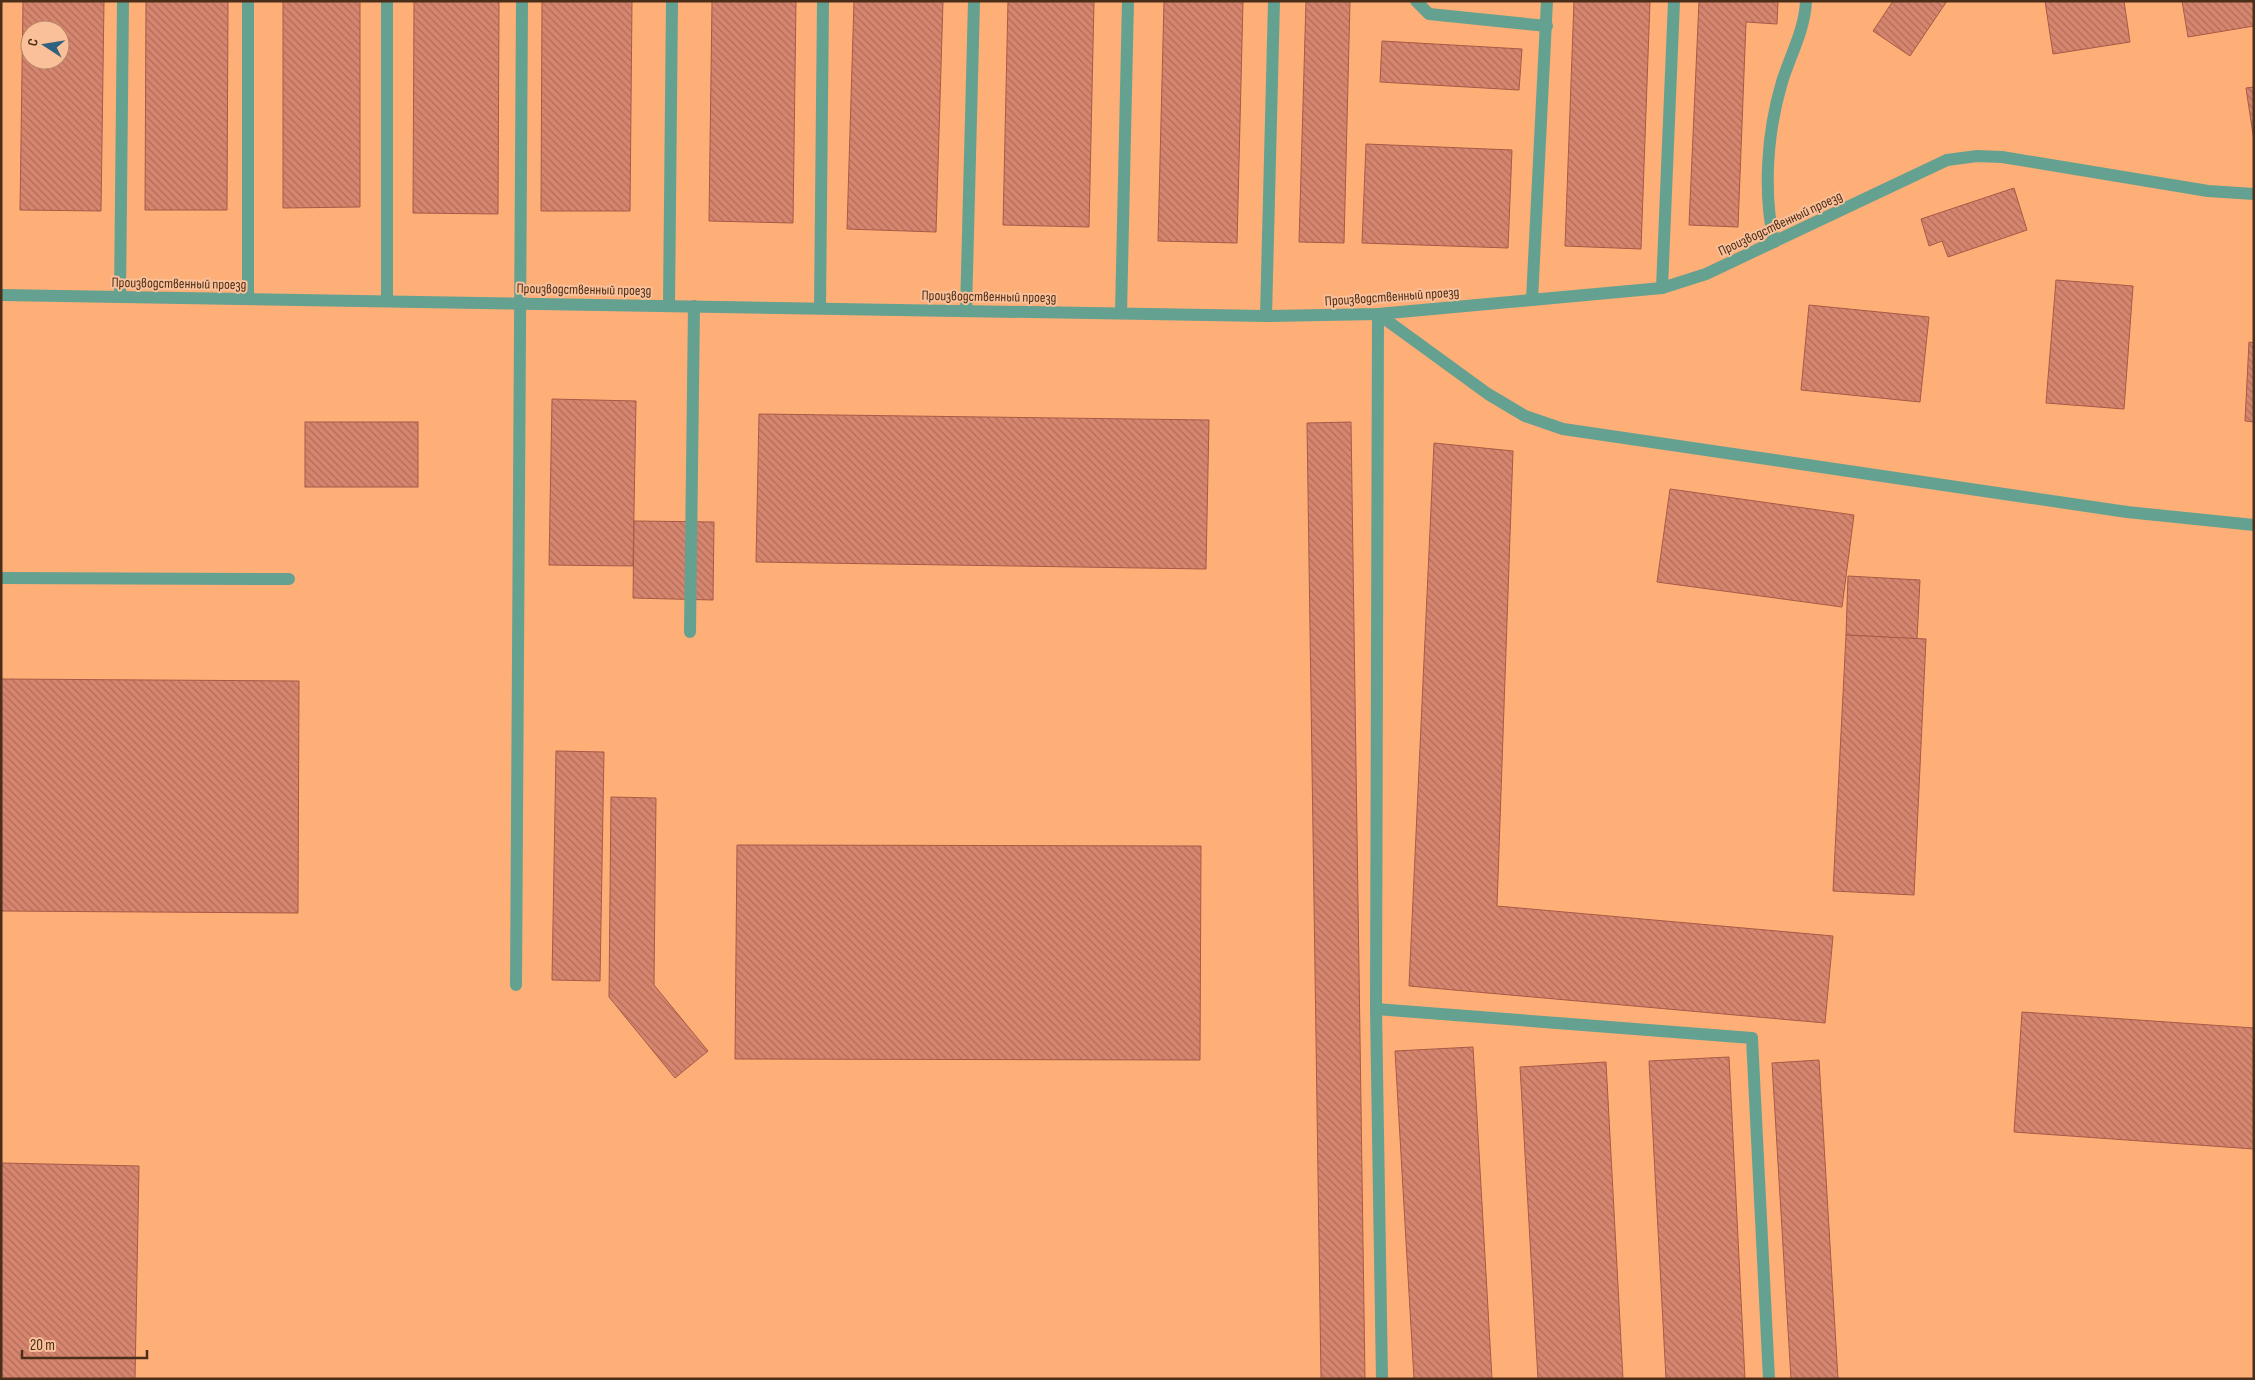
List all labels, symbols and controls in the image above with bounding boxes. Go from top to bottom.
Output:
north arrow [20,20,70,70]
text: С [24,37,42,48]
street label: Производственный проезд [1716,187,1845,260]
street label: Производственный проезд [111,274,247,293]
street label: Производственный проезд [516,280,652,299]
street label: Производственный проезд [1324,283,1460,310]
street label: Производственный проезд [921,287,1057,306]
scale bar [22,1328,148,1360]
text: 20 m [30,1336,55,1355]

